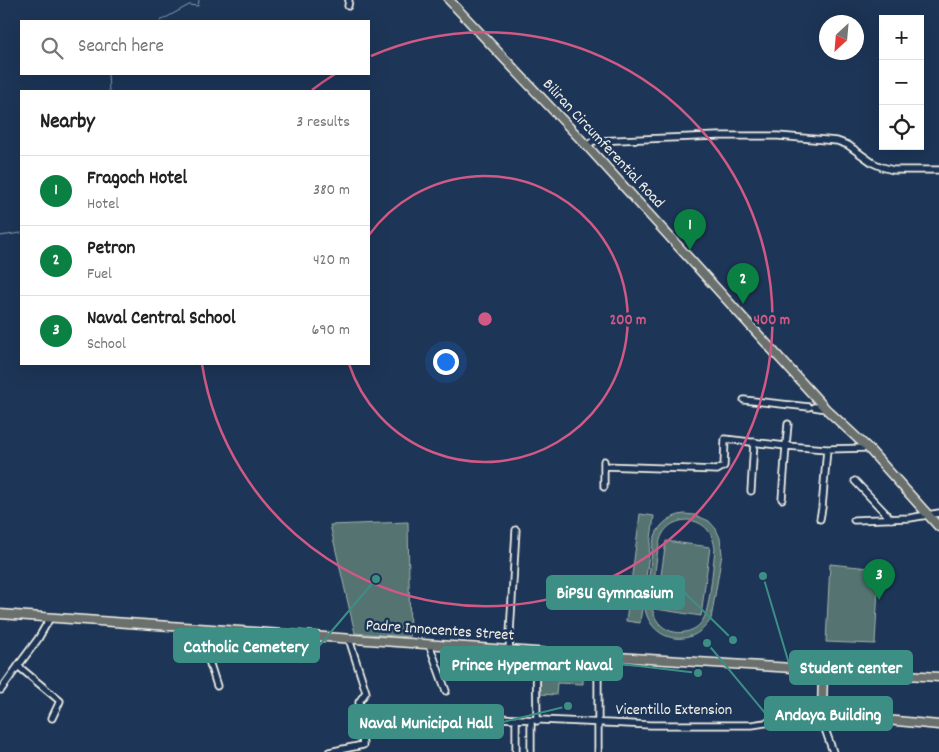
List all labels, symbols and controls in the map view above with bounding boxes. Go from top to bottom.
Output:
north arrow [819,15,864,60]
map controls [879,15,924,150]
button: + [879,15,924,60]
search box [20,20,370,75]
icon: search [38,34,66,62]
text: Search here [78,34,164,61]
button: − [879,60,924,105]
street label: Biliran Circumferential Road [537,74,669,214]
button: locate [879,105,924,150]
text: Nearby [40,108,95,138]
text: 3 results [296,111,350,134]
text: Fragoch Hotel [87,166,187,193]
text: 1 [54,179,58,202]
text: 380 m [313,179,350,202]
text: Hotel [87,193,119,216]
pin: 1 [674,209,706,250]
text: Petron [87,236,135,263]
text: 2 [53,249,60,272]
text: 420 m [313,249,350,272]
text: Fuel [87,263,112,286]
pin: 2 [727,263,759,304]
text: Naval Central School [87,306,236,333]
centre of rings [476,310,494,328]
text: 200 m [610,310,646,332]
text: 400 m [754,310,790,332]
text: 3 [52,319,60,342]
text: 690 m [311,319,350,342]
text: School [87,333,126,356]
your location [433,349,459,375]
pin: 3 [863,559,895,600]
callout: BiPSU Gymnasium [547,576,684,609]
text: BiPSU Gymnasium [556,582,674,607]
street label: Padre Innocentes Street [365,614,515,648]
callout: Catholic Cemetery [174,629,319,662]
text: Catholic Cemetery [184,636,309,661]
callout: Prince Hypermart Naval [441,647,622,680]
callout: Student center [790,651,912,684]
text: Prince Hypermart Naval [452,654,613,679]
text: Student center [800,657,903,682]
callout: Andaya Building [765,697,892,730]
street label: Vicentillo Extension [616,699,732,722]
text: Andaya Building [775,704,881,729]
callout: Naval Municipal Hall [349,705,503,738]
text: Naval Municipal Hall [359,712,493,737]

